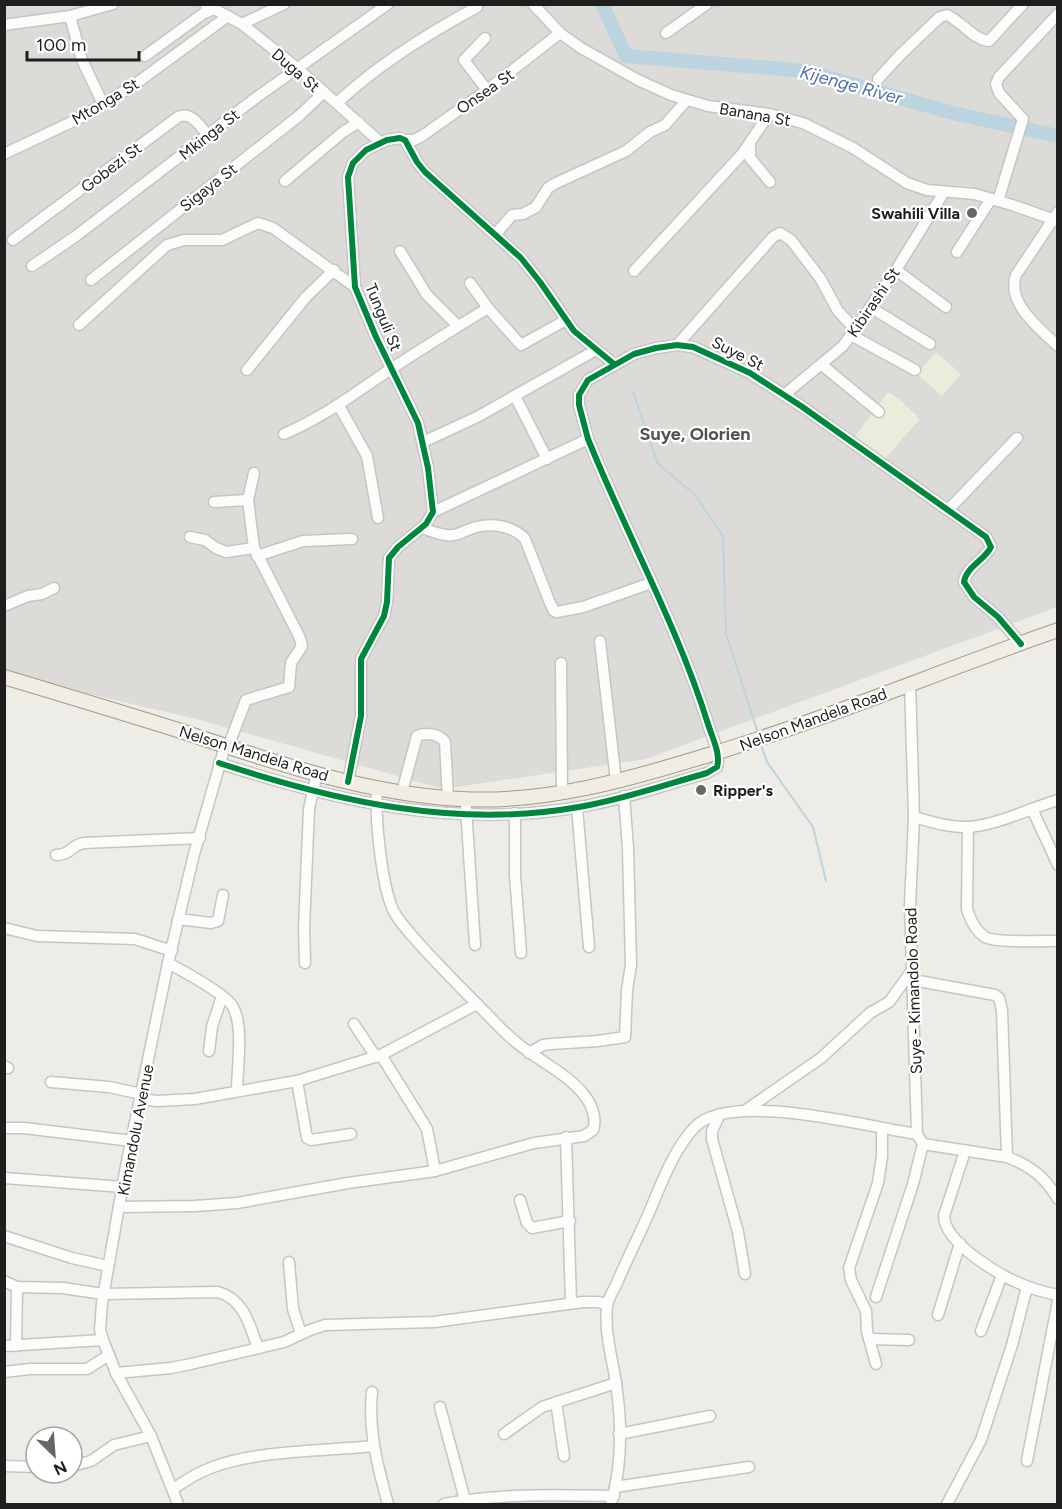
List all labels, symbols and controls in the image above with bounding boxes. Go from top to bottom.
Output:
scale bar [27,24,140,62]
text: 100 m [36,34,86,56]
street label: Duga St [268,44,324,96]
water label: Kijenge River [797,61,905,109]
street label: Onsea St [453,65,518,118]
street label: Mtonga St [68,74,142,129]
street label: Banana St [718,99,792,130]
street label: Mkinga St [175,105,243,164]
street label: Gobezi St [77,138,145,196]
street label: Sigaya St [176,159,241,216]
place label: Swahili Villa [871,204,960,223]
marker: Swahili Villa [965,206,979,220]
street label: Kibirashi St [843,264,904,341]
street label: Tunguli St [361,281,406,354]
street label: Suye St [709,332,767,375]
district label: Suye, Olorien [640,423,750,445]
street label: Nelson Mandela Road [737,684,889,755]
street label: Nelson Mandela Road [177,722,331,785]
place label: Ripper's [713,781,774,800]
marker: Ripper's [694,783,708,797]
street label: Suye - Kimandolo Road [901,907,926,1075]
street label: Kimandolu Avenue [113,1063,158,1197]
north arrow [24,1425,84,1485]
text: N [51,1457,70,1479]

